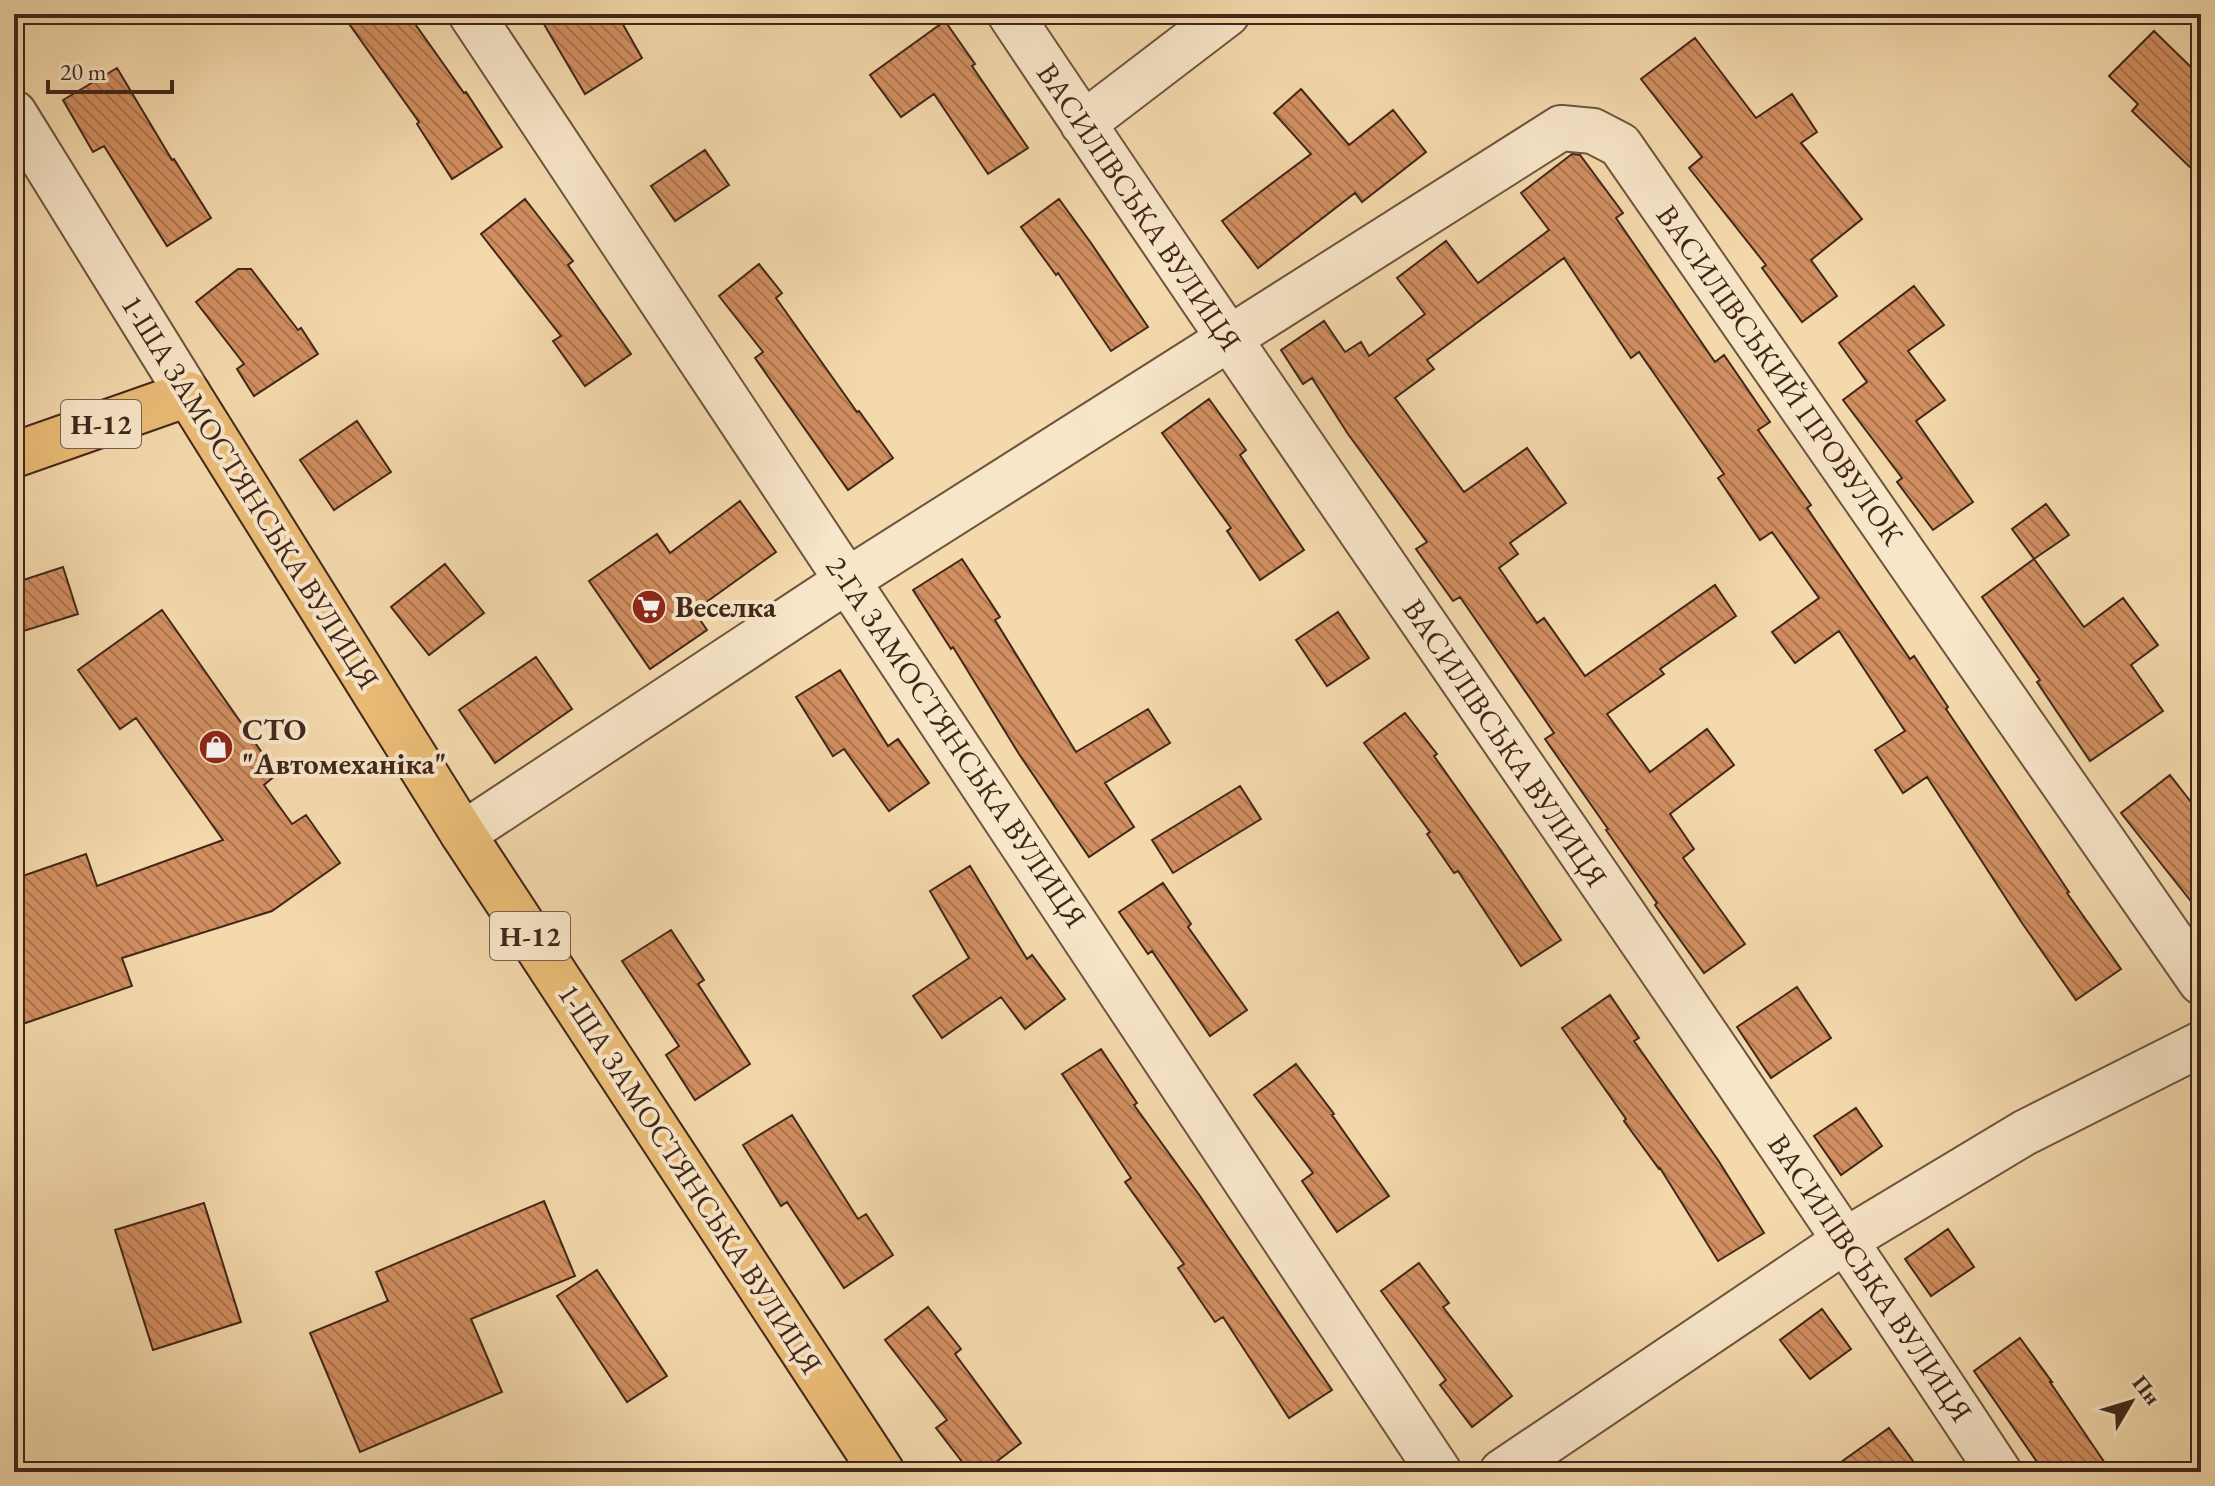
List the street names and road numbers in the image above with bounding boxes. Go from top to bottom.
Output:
street label: ВАСИЛІВСЬКА ВУЛИЦЯ [1028,55,1250,358]
street label: ВАСИЛІВСЬКИЙ ПРОВУЛОК [1648,197,1913,552]
street label: 1-ША ЗАМОСТЯНСЬКА ВУЛИЦЯ [113,287,388,696]
road number: Н-12 [61,400,141,448]
street label: 2-ГА ЗАМОСТЯНСЬКА ВУЛИЦЯ [817,549,1096,935]
street label: ВАСИЛІВСЬКА ВУЛИЦЯ [1394,591,1616,894]
road number: Н-12 [490,912,570,960]
street label: 1-ША ЗАМОСТЯНСЬКА ВУЛИЦЯ [549,976,831,1381]
street label: ВАСИЛІВСЬКА ВУЛИЦЯ [1759,1126,1981,1429]

